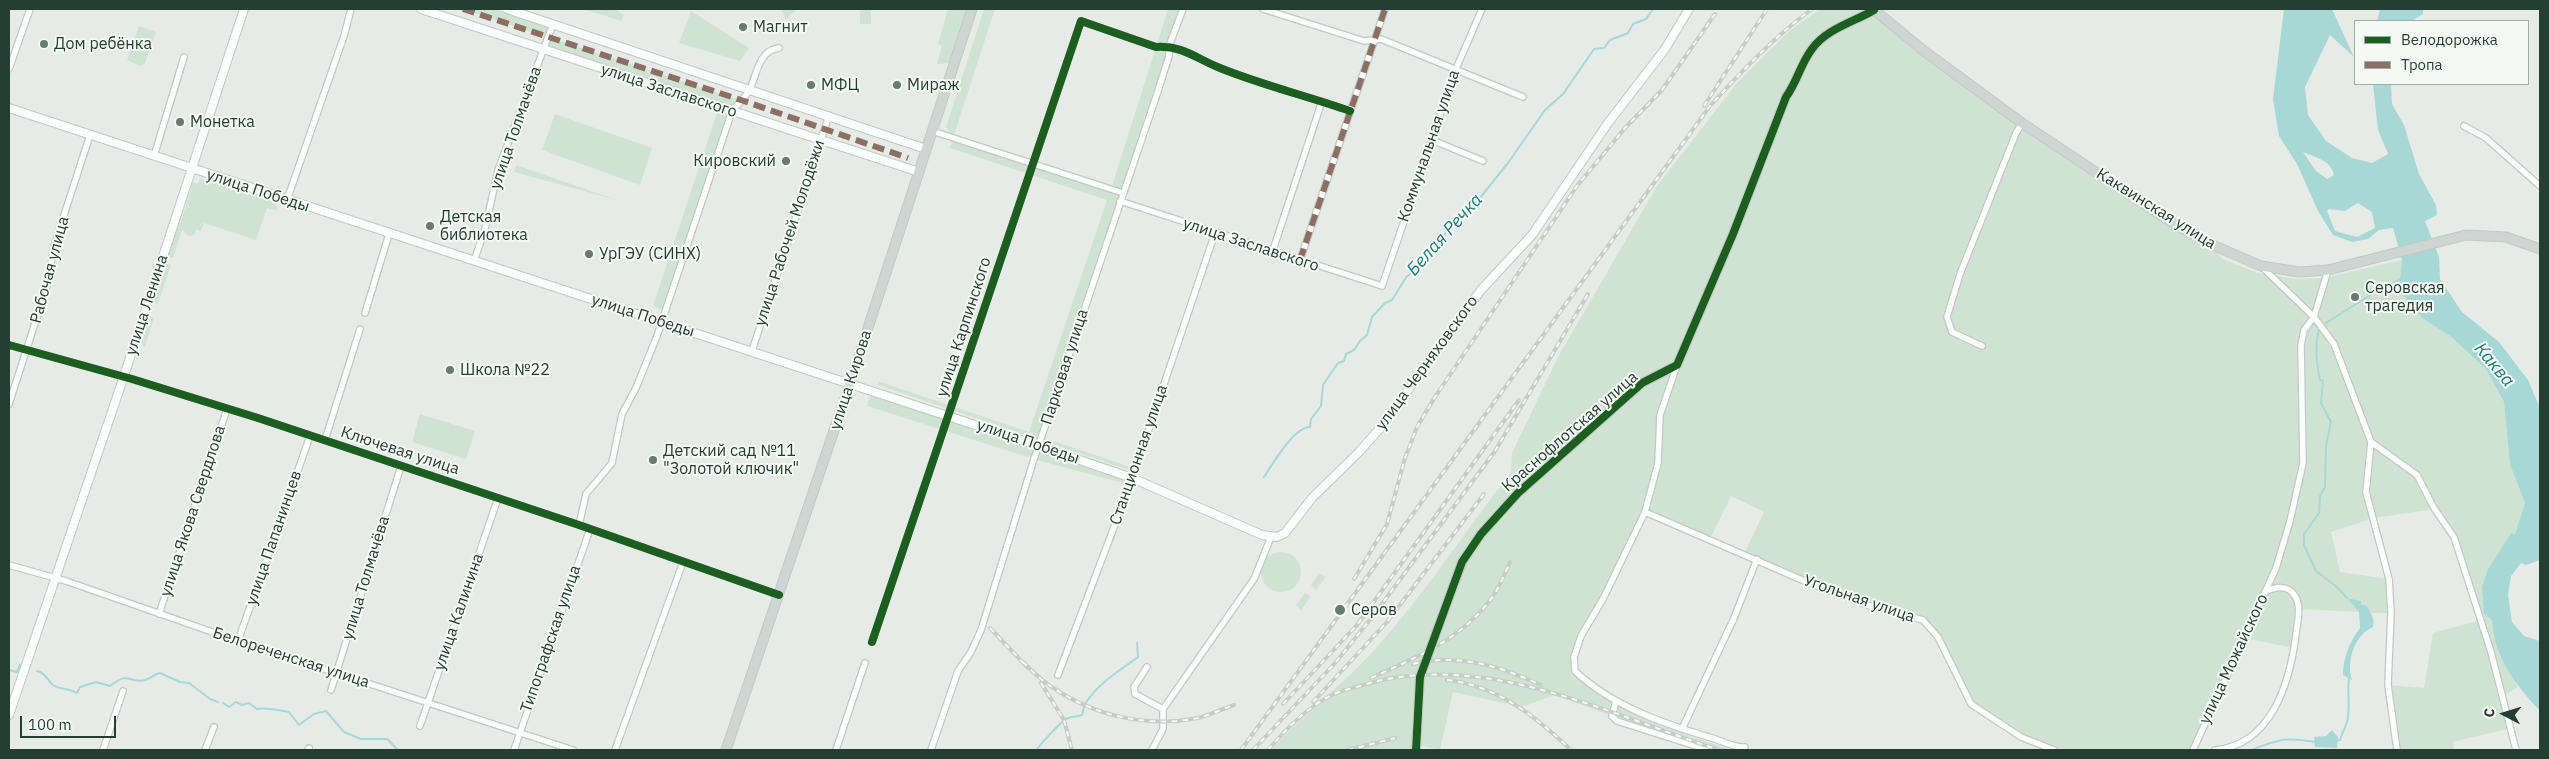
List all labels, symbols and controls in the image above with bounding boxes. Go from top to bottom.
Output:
place label: Магнит [753,17,808,37]
legend [2354,20,2529,85]
marker: Магнит [737,21,749,33]
text: Велодорожка [2401,30,2498,49]
place label: Дом ребёнка [54,34,152,54]
marker: Дом ребёнка [38,38,50,50]
text: Тропа [2401,55,2443,74]
street label: улица Заславского [599,60,739,122]
street label: улица Толмачёва [486,64,546,192]
street label: Коммунальная улица [1394,67,1464,225]
place label: МФЦ [821,75,859,95]
place label: Мираж [907,75,960,95]
marker: МФЦ [805,79,817,91]
marker: Мираж [891,79,903,91]
place label: Монетка [190,112,255,132]
marker: Монетка [174,116,186,128]
street label: улица Рабочей Молодёжи [751,138,829,328]
place label: Кировский [693,151,776,171]
marker: Кировский [780,155,792,167]
street label: Каквинская улица [2093,164,2219,254]
street label: улица Победы [204,165,312,217]
water label: Белая Речка [1403,189,1487,281]
place label: Детская библиотека [440,207,528,245]
street label: Рабочая улица [26,214,74,326]
street label: улица Заславского [1181,214,1321,276]
marker: Детская библиотека [424,220,436,232]
place label: УрГЭУ (СИНХ) [599,244,701,264]
marker: УрГЭУ (СИНХ) [583,248,595,260]
street label: улица Ленина [122,252,172,358]
street label: улица Карпинского [932,255,996,399]
place label: Серовская трагедия [2365,278,2445,316]
street label: улица Победы [589,290,697,342]
marker: Серовская трагедия [2349,291,2361,303]
street label: улица Черняховского [1372,292,1482,434]
street label: Парковая улица [1037,307,1093,427]
street label: улица Кирова [826,328,876,432]
water label: Каква [2469,339,2519,391]
place label: Школа №22 [460,360,550,380]
marker: Школа №22 [444,364,456,376]
street label: Краснофлотская улица [1498,368,1642,496]
street label: Станционная улица [1106,382,1172,528]
street label: улица Победы [974,415,1082,469]
street label: улица Якова Свердлова [156,423,230,599]
street label: Ключевая улица [338,423,462,479]
place label: Детский сад №11 "Золотой ключик" [663,441,799,479]
marker: Детский сад №11 "Золотой ключик" [647,454,659,466]
street label: улица Папанинцев [242,468,306,608]
street label: улица Толмачёва [338,514,394,642]
street label: улица Калинина [430,551,488,673]
street label: Типографская улица [517,563,585,715]
street label: Угольная улица [1801,571,1917,627]
street label: улица Можайского [2195,591,2273,727]
place label: Серов [1351,600,1397,620]
marker: Серов [1333,603,1347,617]
street label: Белореченская улица [210,624,372,692]
north arrow [2479,689,2529,739]
scale bar [22,706,119,738]
text: С [2480,707,2498,718]
text: 100 m [28,715,72,734]

